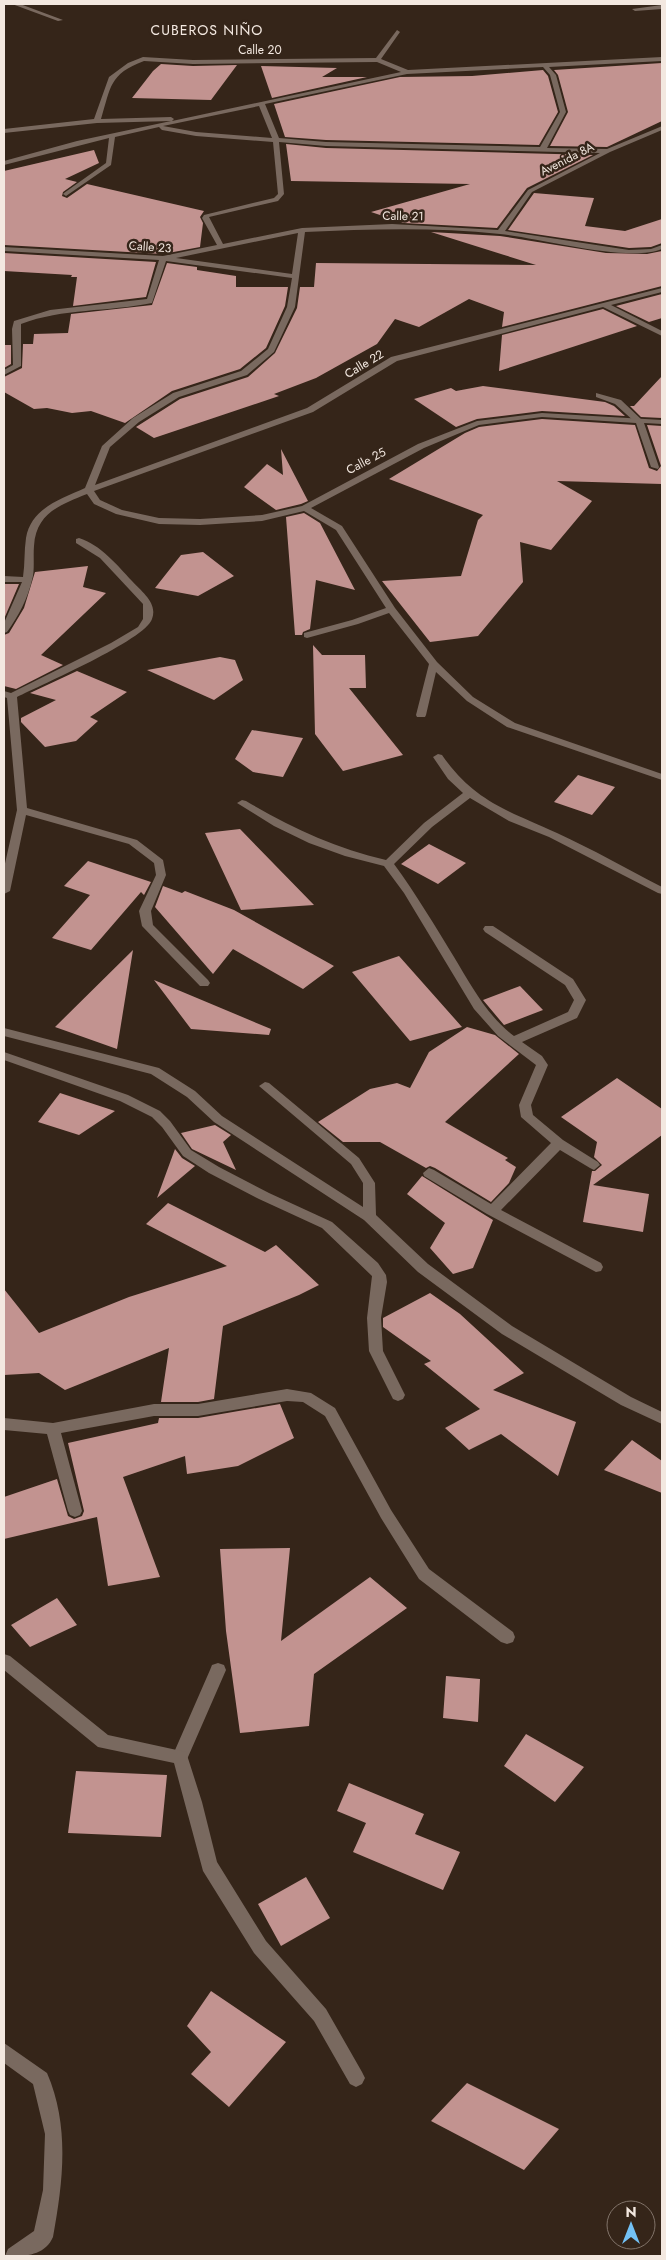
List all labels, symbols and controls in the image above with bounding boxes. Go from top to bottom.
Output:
district label: CUBEROS NIÑO [151,20,263,40]
street label: Calle 20 [238,41,282,59]
street label: Avenida 8A [537,138,597,180]
street label: Calle 21 [382,207,424,225]
street label: Calle 23 [128,237,172,257]
street label: Calle 22 [341,345,387,383]
street label: Calle 25 [343,443,389,479]
north arrow [606,2200,656,2250]
text: N [625,2202,637,2222]

